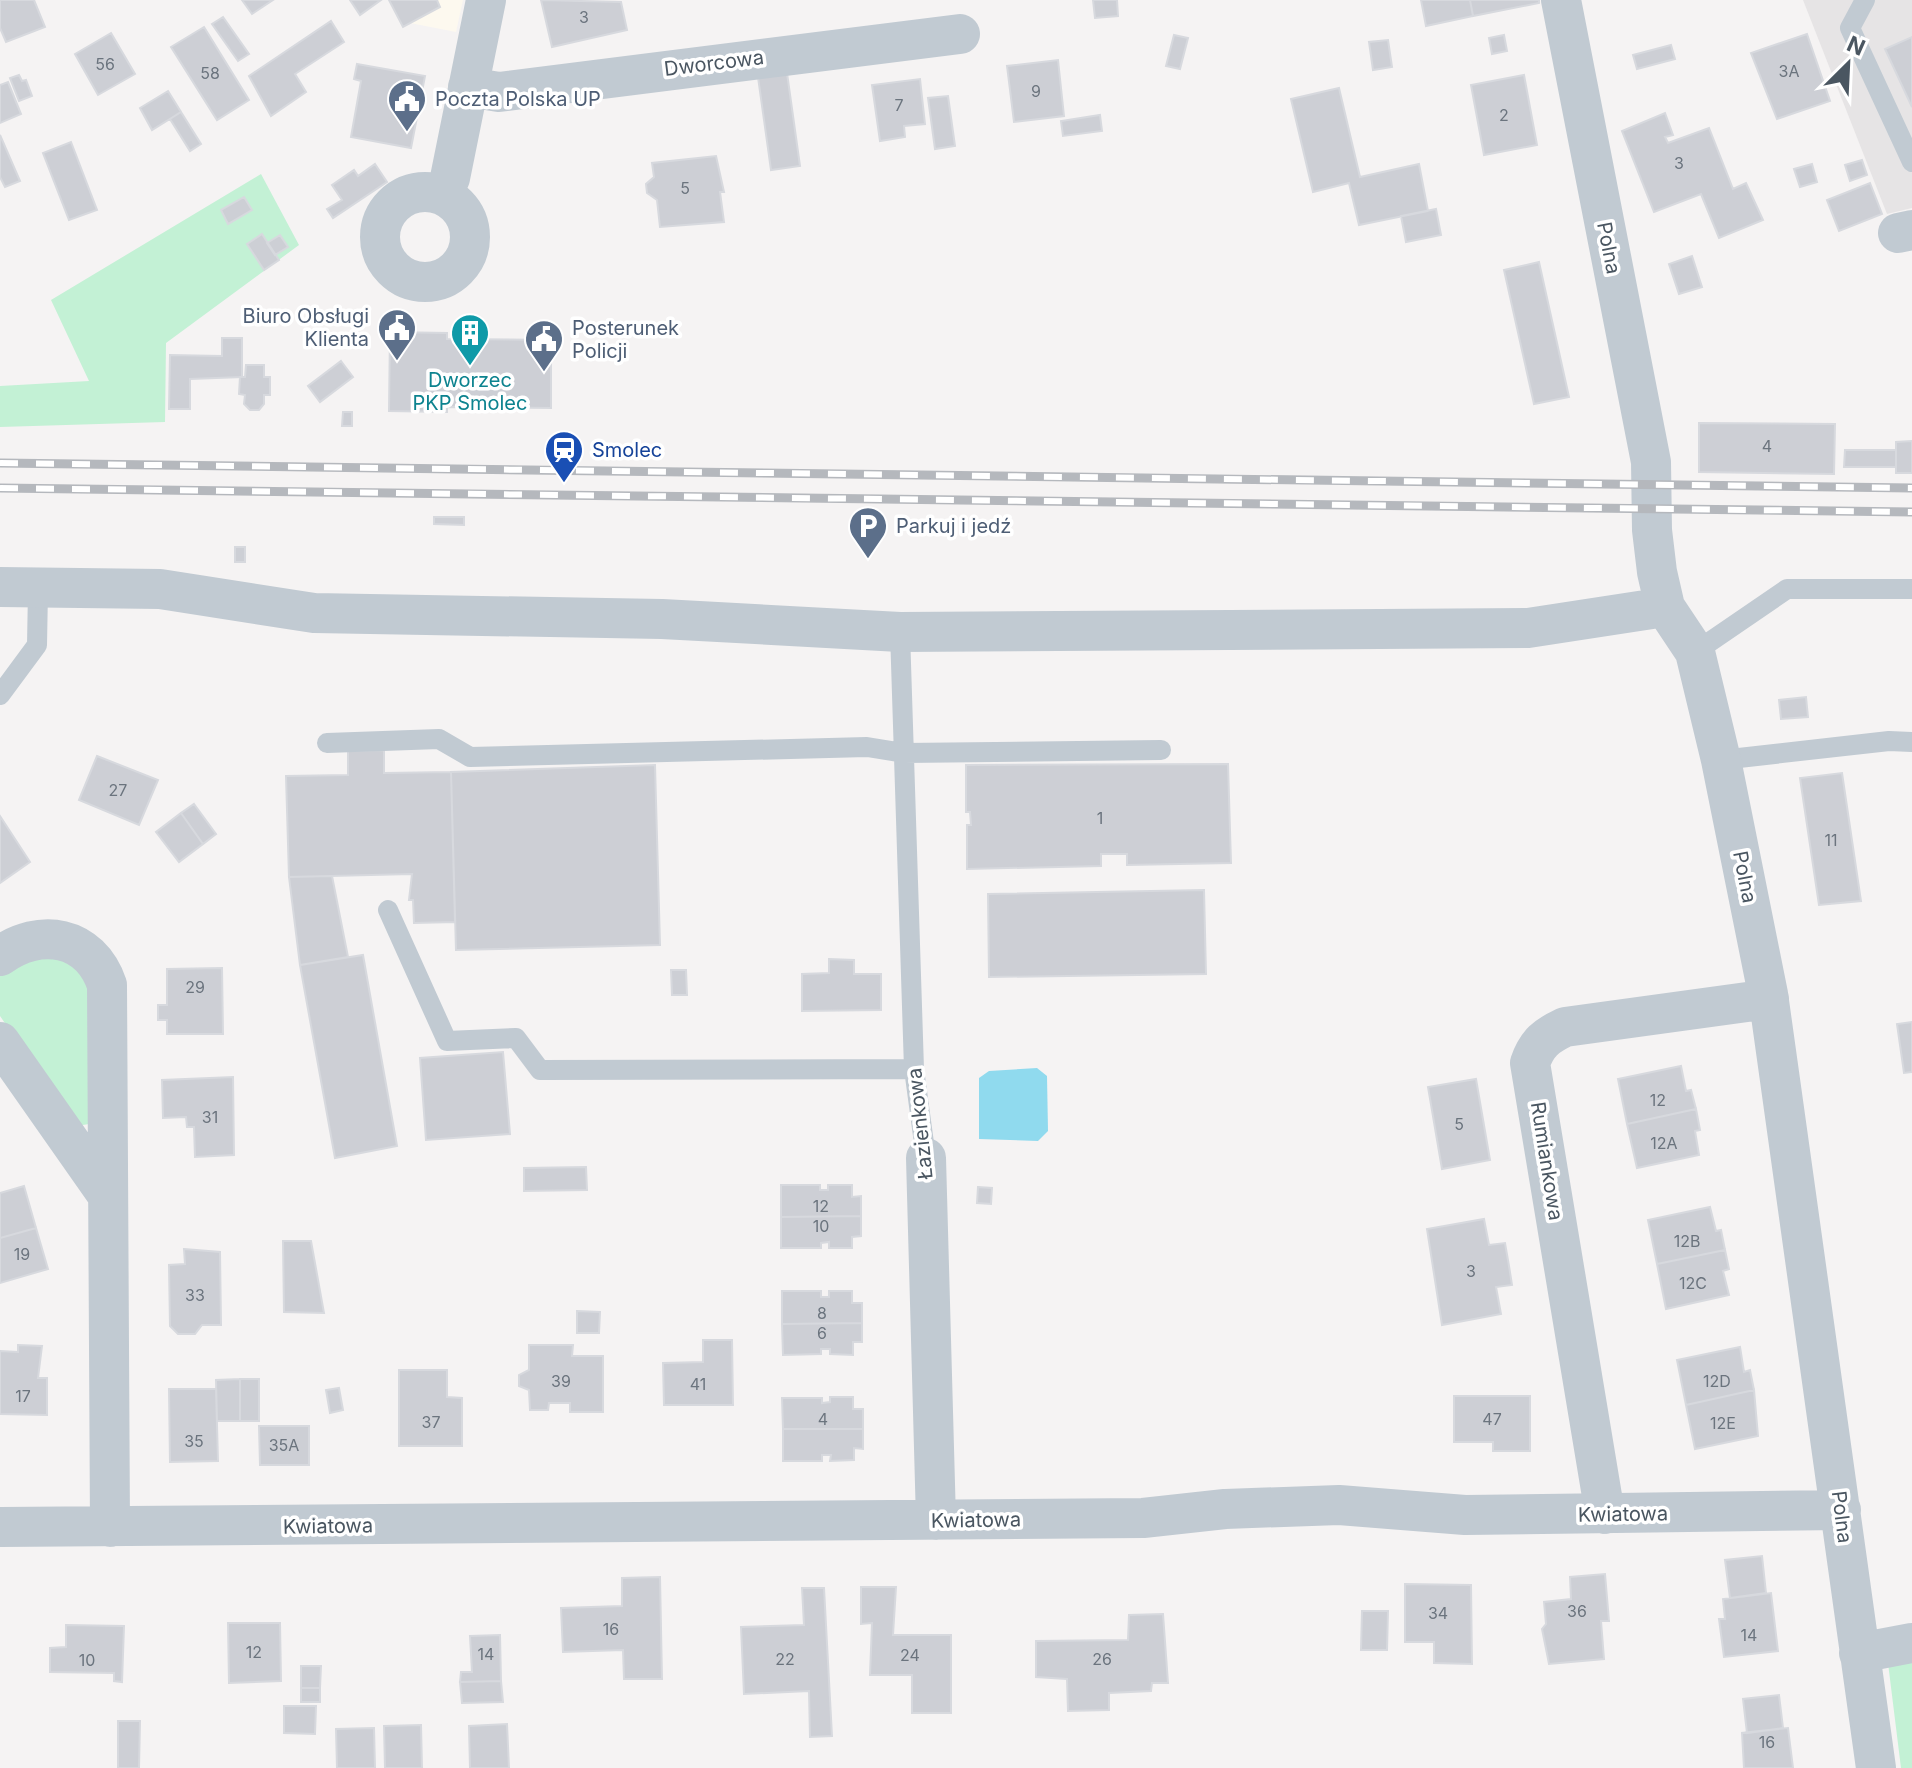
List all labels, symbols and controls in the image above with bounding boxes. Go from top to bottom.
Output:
house number: 3 [579,7,589,27]
north arrow [1808,24,1888,104]
text: N [1843,30,1869,61]
street label: Dworcowa [663,45,765,81]
house number: 56 [95,54,115,74]
house number: 3A [1779,61,1799,81]
house number: 58 [200,63,220,83]
public building icon: Poczta Polska UP [386,78,428,133]
house number: 9 [1031,81,1041,101]
place label: Poczta Polska UP [435,87,601,111]
house number: 7 [894,95,904,115]
house number: 2 [1499,105,1509,125]
house number: 3 [1674,153,1684,173]
house number: 5 [680,178,690,198]
street label: Polna [1592,220,1626,276]
place label: Biuro Obsługi Klienta [243,304,369,351]
public building icon: Biuro Obsługi Klienta [376,307,418,362]
building icon: Dworzec PKP Smolec [449,312,491,367]
place label: Posterunek Policji [572,316,679,363]
public building icon: Posterunek Policji [523,318,565,373]
place label: Dworzec PKP Smolec [413,368,527,415]
station icon: Smolec [543,429,585,484]
house number: 4 [1762,436,1772,456]
place label: Smolec [592,438,662,462]
parking icon: Parkuj i jedź [847,505,889,560]
place label: Parkuj i jedź [896,514,1011,538]
house number: 27 [109,780,127,800]
house number: 1 [1097,808,1103,828]
house number: 11 [1824,830,1838,850]
street label: Polna [1728,849,1762,905]
house number: 29 [185,977,205,997]
street label: Łazienkowa [902,1067,938,1181]
house number: 12 [1650,1090,1666,1110]
street label: Rumiankowa [1526,1100,1568,1222]
house number: 31 [202,1107,218,1127]
house number: 5 [1454,1114,1464,1134]
house number: 12A [1650,1133,1678,1153]
house number: 12 [813,1196,829,1216]
house number: 10 [813,1216,829,1236]
house number: 12B [1674,1231,1700,1251]
house number: 19 [14,1244,30,1264]
house number: 3 [1466,1261,1476,1281]
house number: 12C [1679,1273,1707,1293]
house number: 33 [185,1285,205,1305]
house number: 8 [817,1303,827,1323]
house number: 6 [817,1323,827,1343]
house number: 39 [551,1371,571,1391]
house number: 12D [1703,1371,1731,1391]
house number: 41 [690,1374,706,1394]
house number: 17 [15,1386,31,1406]
house number: 4 [818,1409,828,1429]
house number: 47 [1482,1409,1502,1429]
house number: 37 [422,1412,440,1432]
house number: 12E [1710,1413,1736,1433]
house number: 35 [184,1431,204,1451]
house number: 35A [269,1435,299,1455]
street label: Polna [1827,1489,1857,1545]
street label: Kwiatowa [1578,1501,1668,1527]
street label: Kwiatowa [931,1507,1021,1533]
street label: Kwiatowa [283,1513,373,1539]
house number: 36 [1567,1601,1587,1621]
house number: 34 [1428,1603,1448,1623]
house number: 16 [603,1619,619,1639]
house number: 14 [1741,1625,1757,1645]
house number: 12 [246,1642,262,1662]
house number: 14 [478,1644,494,1664]
house number: 24 [900,1645,920,1665]
house number: 22 [775,1649,795,1669]
house number: 26 [1092,1649,1112,1669]
house number: 10 [79,1650,95,1670]
house number: 16 [1759,1732,1775,1752]

